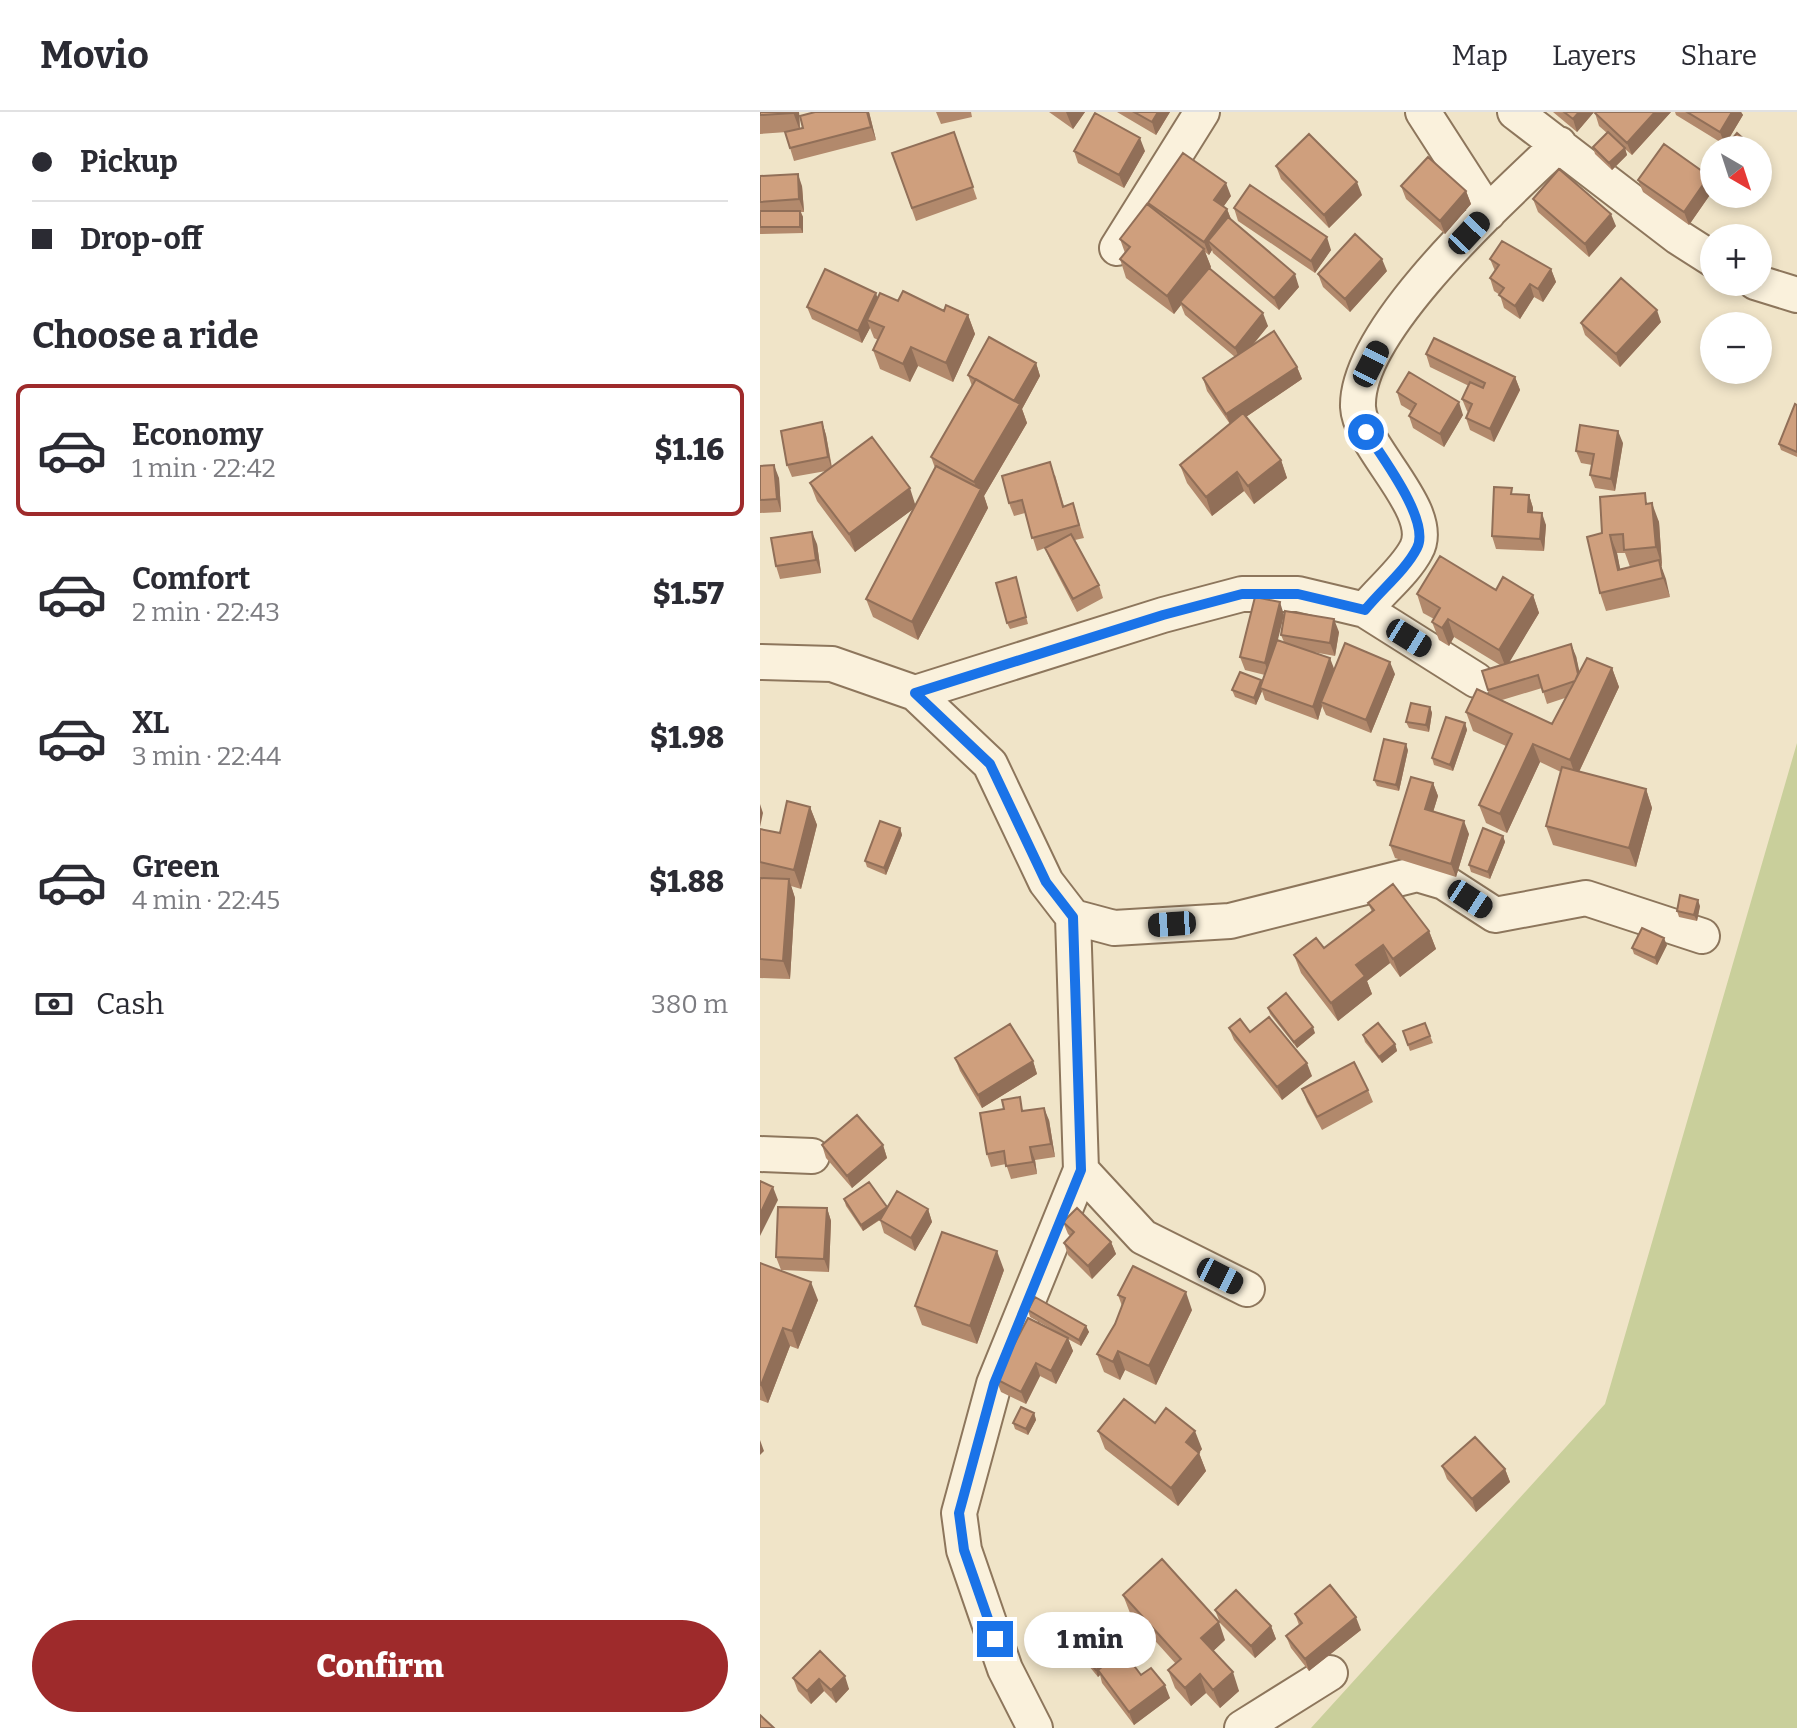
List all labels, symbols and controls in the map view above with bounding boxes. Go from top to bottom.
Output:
text: Movio [40,32,149,78]
text: Map [1451,39,1508,72]
text: Layers [1552,39,1636,72]
text: Share [1680,39,1757,72]
north arrow [1700,136,1772,208]
map controls [1700,136,1772,384]
text: Pickup [80,144,178,180]
car [1444,207,1494,259]
text: Drop-off [80,221,202,257]
button: + [1700,224,1772,296]
button: − [1700,312,1772,384]
text: Choose a ride [32,314,259,358]
car [1349,337,1393,391]
icon: car [36,414,108,486]
route start [1348,414,1384,450]
text: Economy [132,417,263,453]
text: $1.16 [655,432,724,468]
text: 1 min · 22:42 [132,453,276,484]
icon: car [36,558,108,630]
text: Comfort [132,561,250,597]
text: $1.57 [653,576,724,612]
text: 2 min · 22:43 [132,597,280,628]
car [1382,615,1436,661]
icon: car [36,702,108,774]
text: XL [132,705,169,741]
text: $1.98 [650,720,724,756]
text: 3 min · 22:44 [132,741,281,772]
icon: car [36,846,108,918]
text: Green [132,849,219,885]
text: $1.88 [649,864,724,900]
car [1443,876,1497,922]
text: 4 min · 22:45 [132,885,280,916]
car [1147,910,1197,938]
icon: cash [32,982,76,1026]
text: Cash [96,986,164,1022]
text: 380 m [651,989,728,1020]
car [1193,1254,1247,1298]
callout: 1 min [1023,1611,1155,1667]
button: Confirm [32,1620,728,1712]
route end [977,1621,1013,1657]
text: 1 min [1057,1624,1123,1655]

